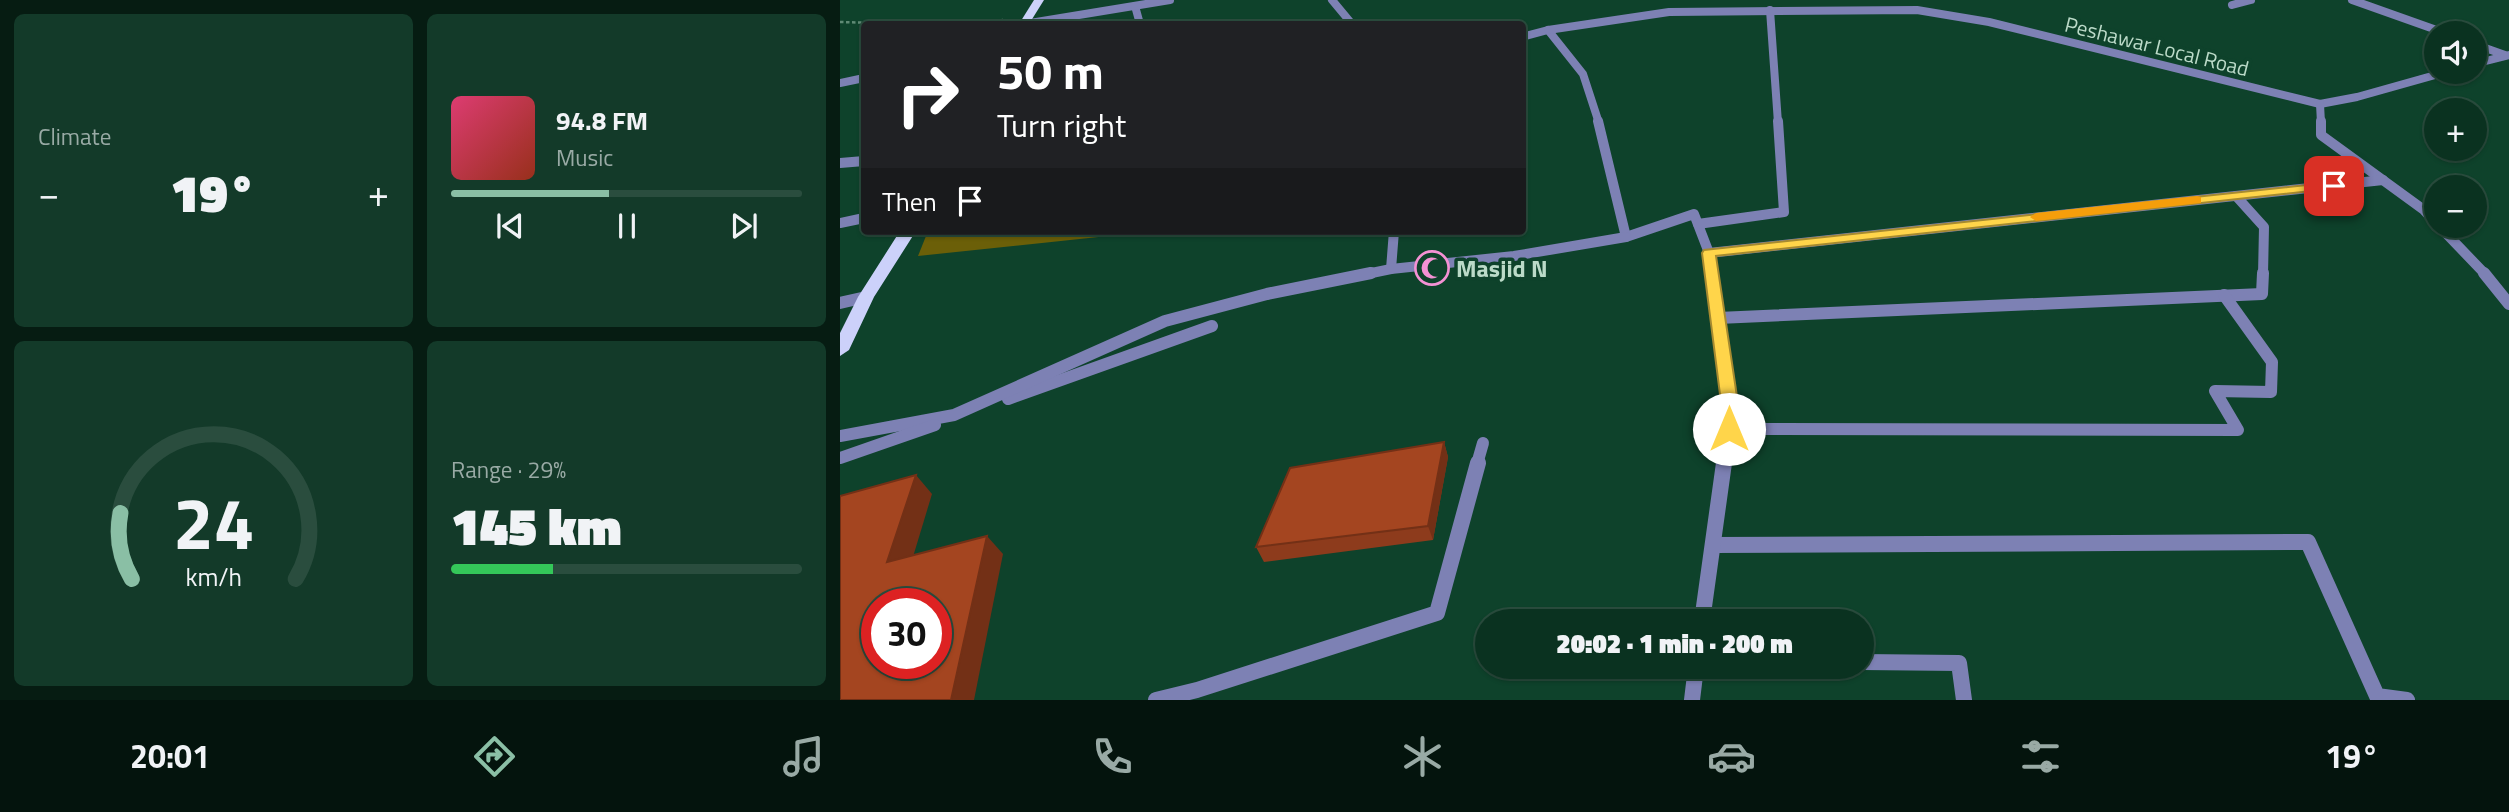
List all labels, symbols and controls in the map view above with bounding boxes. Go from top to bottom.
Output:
street label: Peshawar Local Road [2062,8,2252,84]
map controls [2424,21,2487,238]
button: sound [2424,21,2487,84]
text: 50 m [997,33,1104,108]
icon: right [882,49,973,140]
button: + [2424,98,2487,161]
text: 94.8 FM [556,101,648,140]
text: Turn right [997,101,1126,149]
text: Climate [38,119,111,154]
text: Music [556,140,613,175]
text: 19° [171,153,256,232]
pin [2304,156,2364,216]
text: − [38,164,59,222]
text: + [368,164,389,222]
icon: arrive [2315,167,2353,205]
button: − [2424,175,2487,238]
text: Then [882,182,937,221]
icon: arrive [951,182,989,220]
icon: previous [491,207,529,245]
icon: pause [608,207,646,245]
icon: next [725,207,763,245]
mosque icon: Masjid N [1413,249,1451,287]
place label: Masjid N [1456,250,1548,286]
position arrow [1692,392,1766,466]
text: Range · 29% [451,452,566,487]
text: 24 [173,468,254,578]
text: 145 km [451,486,622,565]
text: km/h [185,558,242,596]
speed limit sign: 30 [861,588,952,679]
text: 20:02 · 1 min · 200 m [1556,624,1793,663]
text: 20:01 [130,732,210,780]
icon: directions [470,732,519,781]
icon: music [779,732,828,781]
icon: phone [1088,732,1137,781]
icon: climate [1398,732,1447,781]
icon: car [1707,732,1756,781]
icon: filters [2016,732,2065,781]
text: 19° [2325,732,2379,780]

